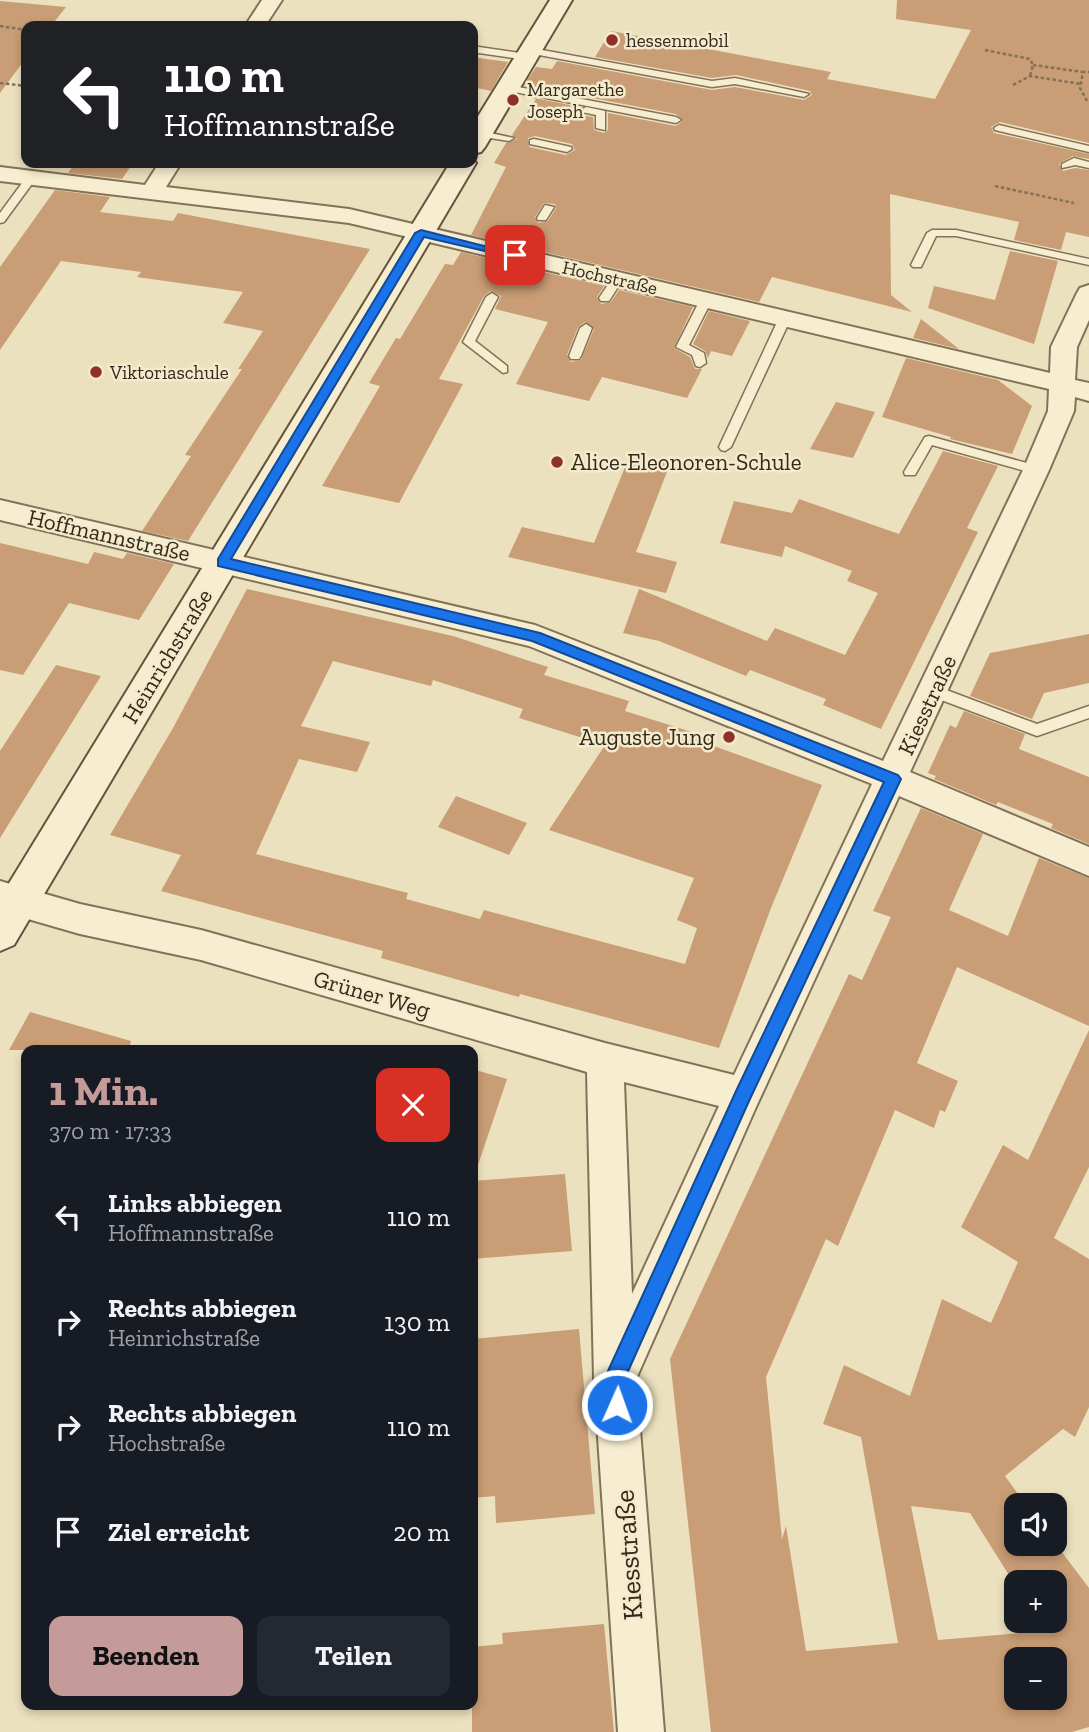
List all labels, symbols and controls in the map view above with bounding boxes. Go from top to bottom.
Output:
place label: hessenmobil [626,29,729,52]
marker: hessenmobil [604,32,620,48]
text: 110 m [164,46,284,105]
icon: left [49,49,140,140]
place label: Margarethe Joseph [527,78,624,123]
marker: Margarethe Joseph [505,92,521,108]
text: Hoffmannstraße [164,106,395,144]
pin [485,225,545,285]
icon: arrive [496,236,534,274]
street label: Hochstraße [560,255,660,300]
place label: Viktoriaschule [109,361,229,384]
marker: Viktoriaschule [88,364,104,380]
place label: Alice-Eleonoren-Schule [571,448,802,476]
marker: Alice-Eleonoren-Schule [549,454,565,470]
street label: Hoffmannstraße [25,503,193,567]
street label: Heinrichstraße [116,584,218,728]
street label: Kiesstraße [892,650,962,760]
place label: Auguste Jung [579,723,715,751]
marker: Auguste Jung [721,729,737,745]
street label: Grüner Weg [310,964,434,1024]
text: 1 Min. [49,1065,158,1116]
button: close [376,1068,450,1142]
text: 370 m · 17:33 [49,1117,172,1145]
text: Links abbiegen [108,1187,282,1219]
icon: left [49,1198,87,1236]
text: 110 m [387,1201,450,1233]
text: Hoffmannstraße [108,1219,274,1247]
text: Rechts abbiegen [108,1292,296,1324]
icon: right [49,1303,87,1341]
text: 130 m [384,1306,450,1338]
text: Heinrichstraße [108,1324,260,1352]
position arrow [580,1368,654,1442]
text: Rechts abbiegen [108,1397,296,1429]
icon: right [49,1408,87,1446]
text: 110 m [387,1411,450,1443]
text: Hochstraße [108,1429,225,1457]
street label: Kiesstraße [607,1489,650,1621]
map controls [1004,1493,1067,1710]
button: sound [1004,1493,1067,1556]
icon: arrive [49,1513,87,1551]
text: Ziel erreicht [108,1516,249,1548]
text: 20 m [393,1516,450,1548]
button: + [1004,1570,1067,1633]
button: Beenden [49,1616,243,1696]
button: Teilen [257,1616,450,1696]
button: − [1004,1647,1067,1710]

